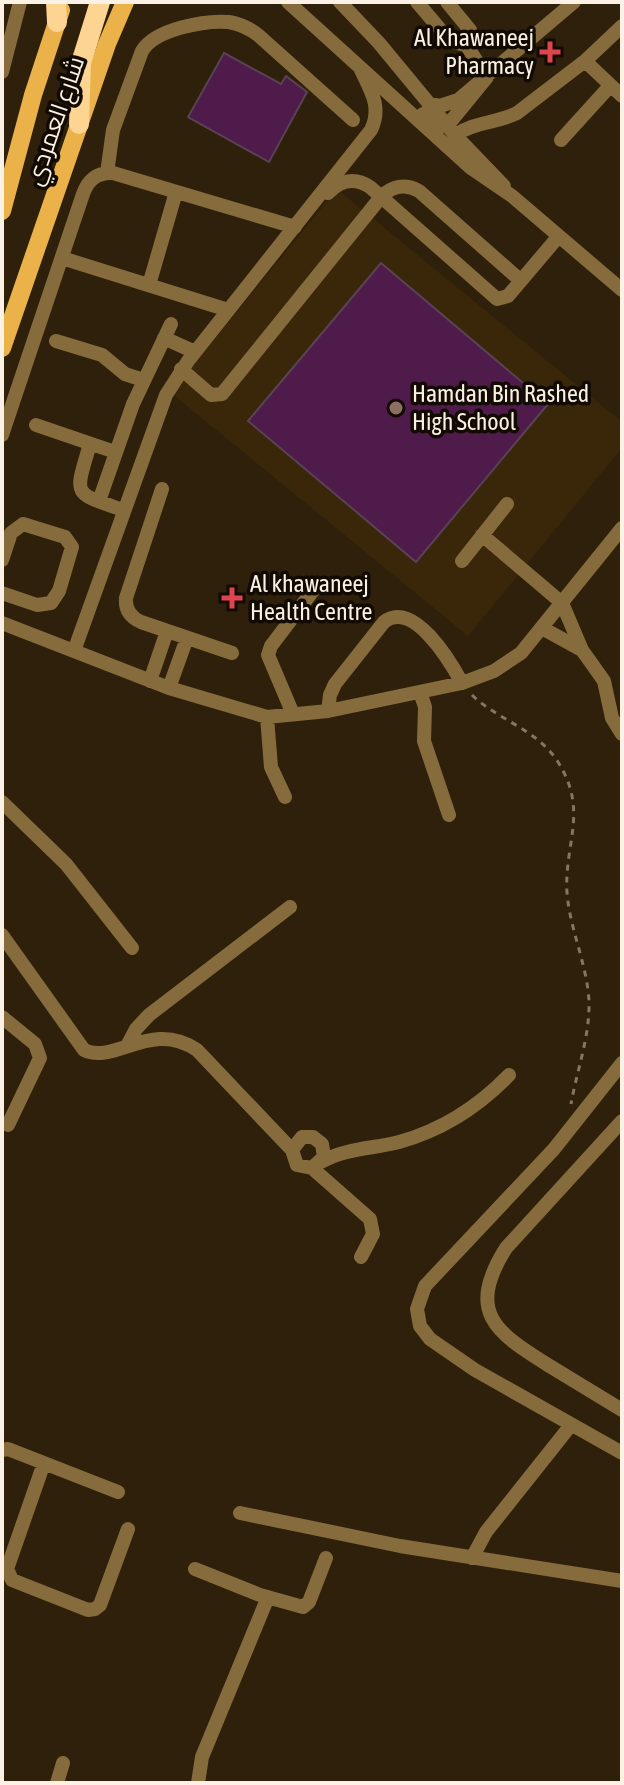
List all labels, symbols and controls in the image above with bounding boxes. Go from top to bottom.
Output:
place label: Al Khawaneej Pharmacy [414,24,534,79]
marker: Al Khawaneej Pharmacy [541,43,559,61]
street label: شارع العمردي [20,53,94,190]
place label: Hamdan Bin Rashed High School [412,380,589,435]
marker: Hamdan Bin Rashed High School [387,399,405,417]
place label: Al khawaneej Health Centre [250,570,372,625]
marker: Al khawaneej Health Centre [221,587,243,609]

